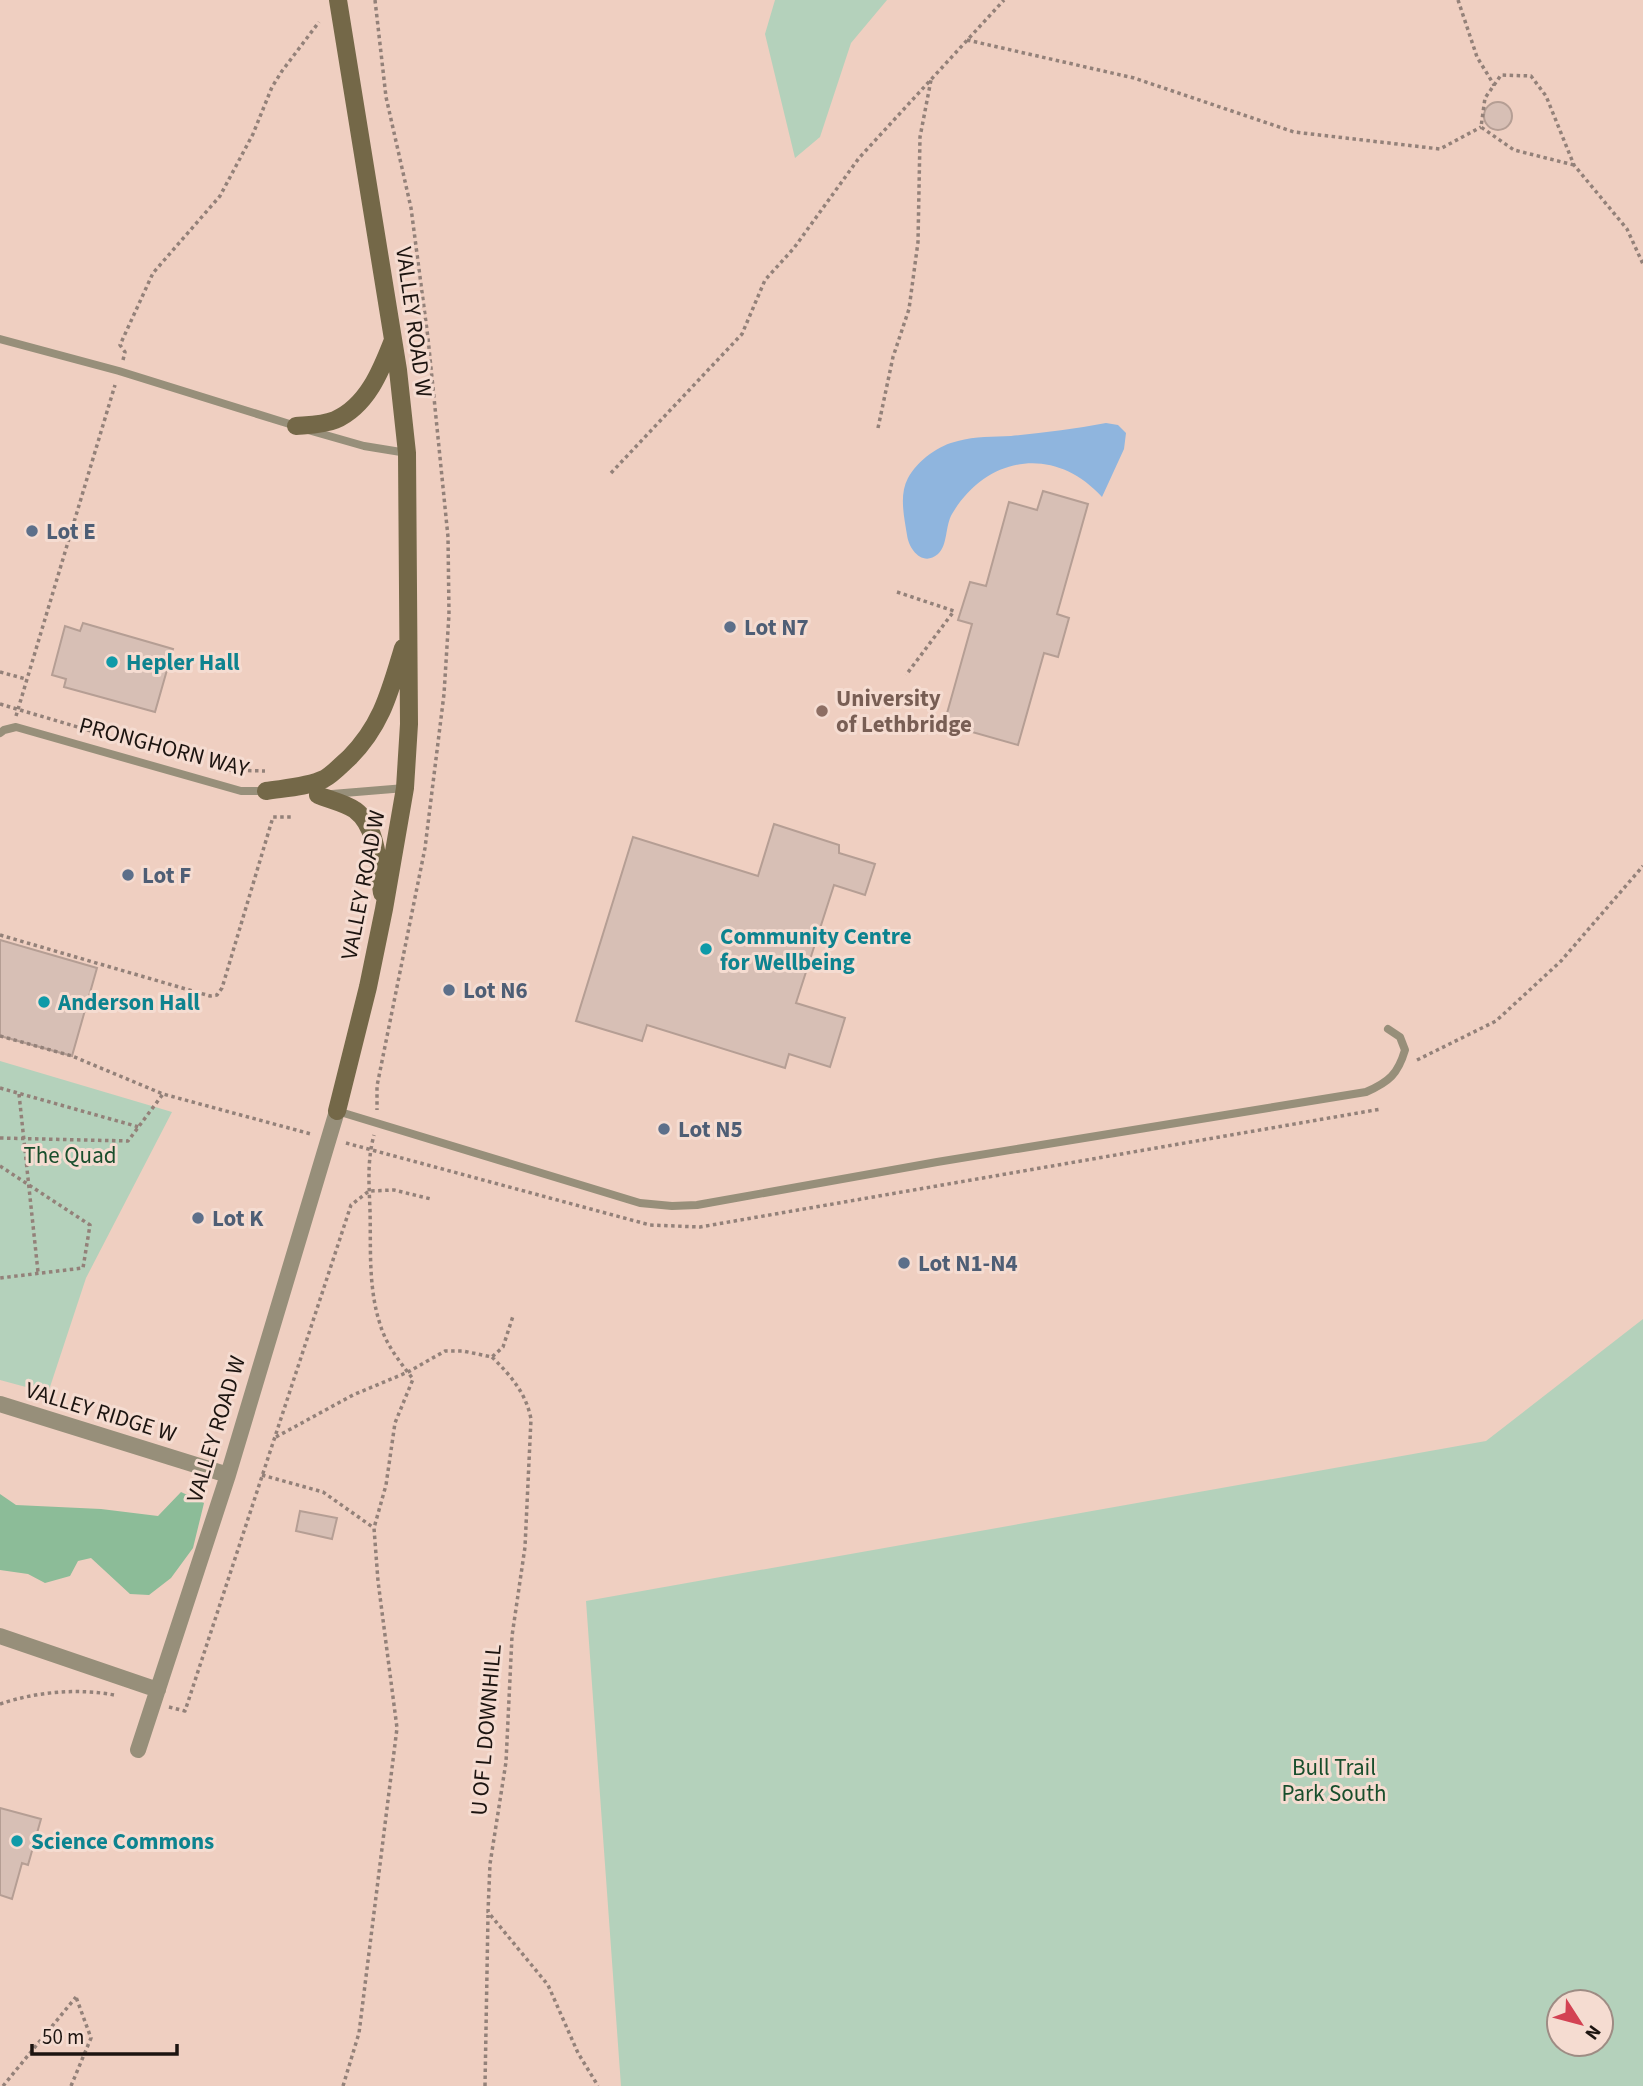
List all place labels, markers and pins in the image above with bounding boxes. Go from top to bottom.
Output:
place label: Lot E [46,515,96,548]
marker: Lot E [24,523,40,539]
place label: Lot N7 [744,611,809,644]
marker: Lot N7 [722,619,738,635]
place label: Hepler Hall [126,646,240,679]
marker: Hepler Hall [104,654,120,670]
place label: University of Lethbridge [836,682,972,741]
marker: University of Lethbridge [814,703,830,719]
place label: Lot F [142,859,191,892]
marker: Lot F [120,867,136,883]
place label: Community Centre for Wellbeing [720,920,912,979]
marker: Community Centre for Wellbeing [698,941,714,957]
place label: Lot N6 [463,974,528,1007]
marker: Lot N6 [441,982,457,998]
place label: Anderson Hall [57,986,200,1019]
marker: Anderson Hall [36,994,52,1010]
place label: Lot N5 [678,1113,743,1146]
marker: Lot N5 [656,1121,672,1137]
place label: Lot K [212,1202,264,1235]
marker: Lot K [190,1210,206,1226]
place label: Lot N1-N4 [918,1247,1018,1280]
marker: Lot N1-N4 [896,1255,912,1271]
place label: Science Commons [31,1825,214,1858]
marker: Science Commons [9,1833,25,1849]

